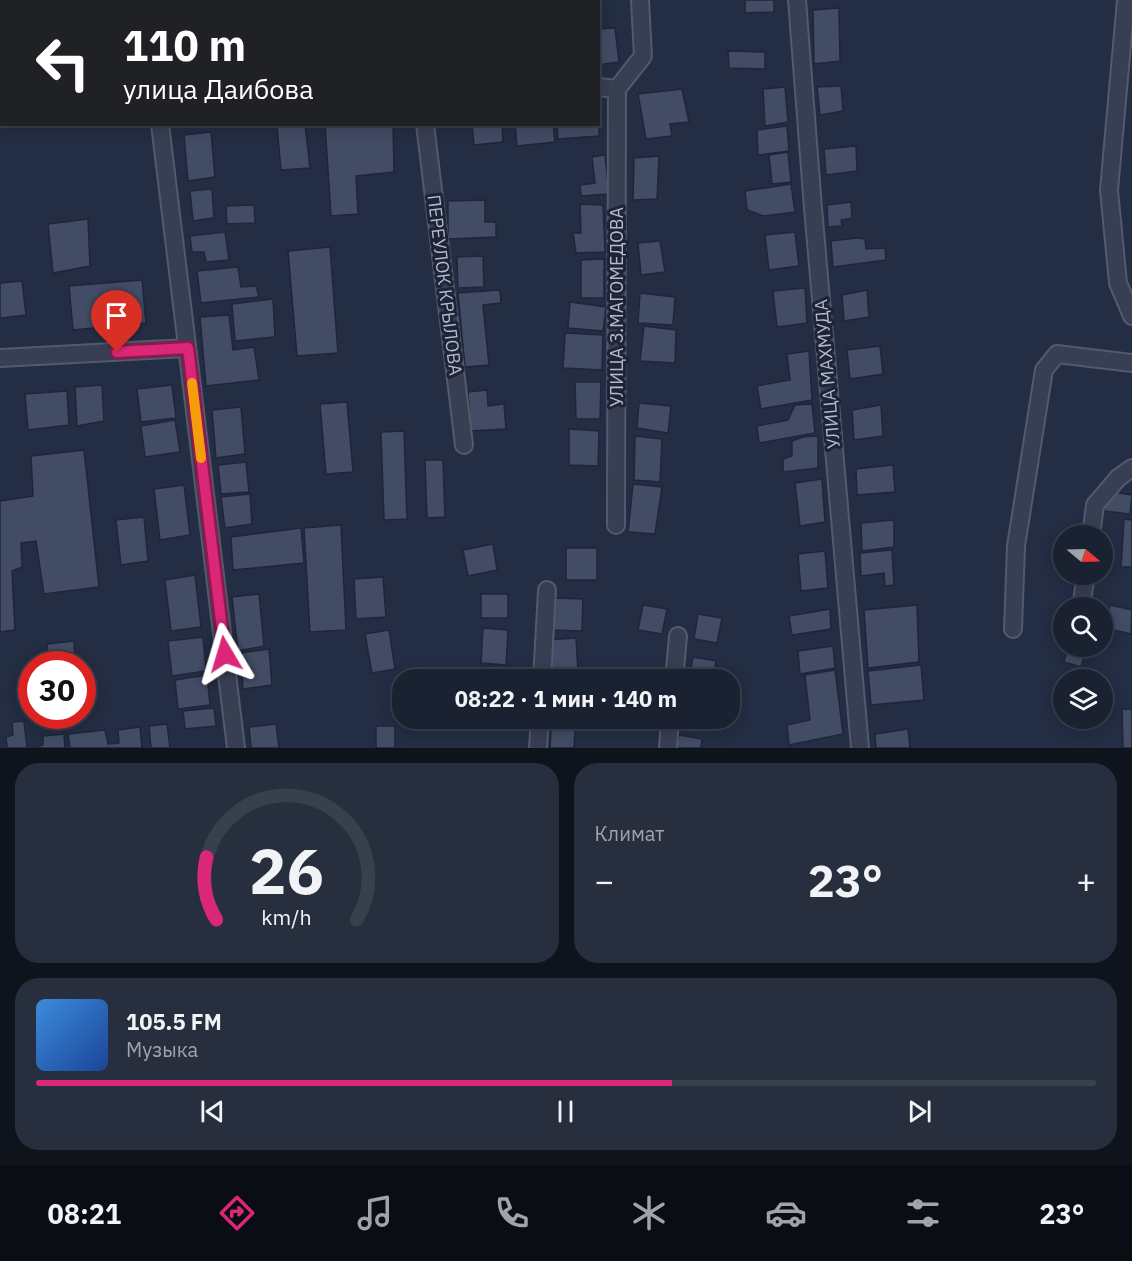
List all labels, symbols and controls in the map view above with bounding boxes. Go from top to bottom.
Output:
text: 110 m [123,18,246,73]
icon: left [24,24,102,102]
text: улица Даибова [123,71,314,106]
street label: ПЕРЕУЛОК КРЫЛОВА [422,193,468,377]
street label: УЛИЦА З.МАГОМЕДОВА [605,207,628,407]
pin [91,290,142,352]
street label: УЛИЦА МАХМУДА [809,298,845,450]
icon: arrive [100,299,133,332]
north arrow [1053,525,1113,585]
map controls [1053,525,1113,729]
button: search [1053,597,1113,657]
position arrow [193,622,257,686]
speed limit sign: 30 [18,651,96,729]
button: layers [1053,669,1113,729]
text: 08:22 · 1 мин · 140 m [455,684,677,713]
text: Климат [595,820,665,847]
text: 26 [249,830,324,911]
text: 23° [808,851,883,909]
text: − [595,859,614,902]
text: + [1076,859,1096,902]
text: km/h [262,903,312,931]
text: 105.5 FM [126,1007,222,1036]
text: Музыка [126,1036,198,1063]
icon: previous [196,1095,229,1128]
icon: pause [549,1095,582,1128]
icon: next [903,1095,936,1128]
icon: directions [216,1192,258,1234]
icon: music [354,1192,396,1234]
icon: phone [491,1192,533,1234]
icon: climate [628,1192,670,1234]
icon: car [765,1192,807,1234]
icon: filters [902,1192,944,1234]
text: 08:21 [48,1196,121,1231]
text: 23° [1039,1196,1084,1231]

